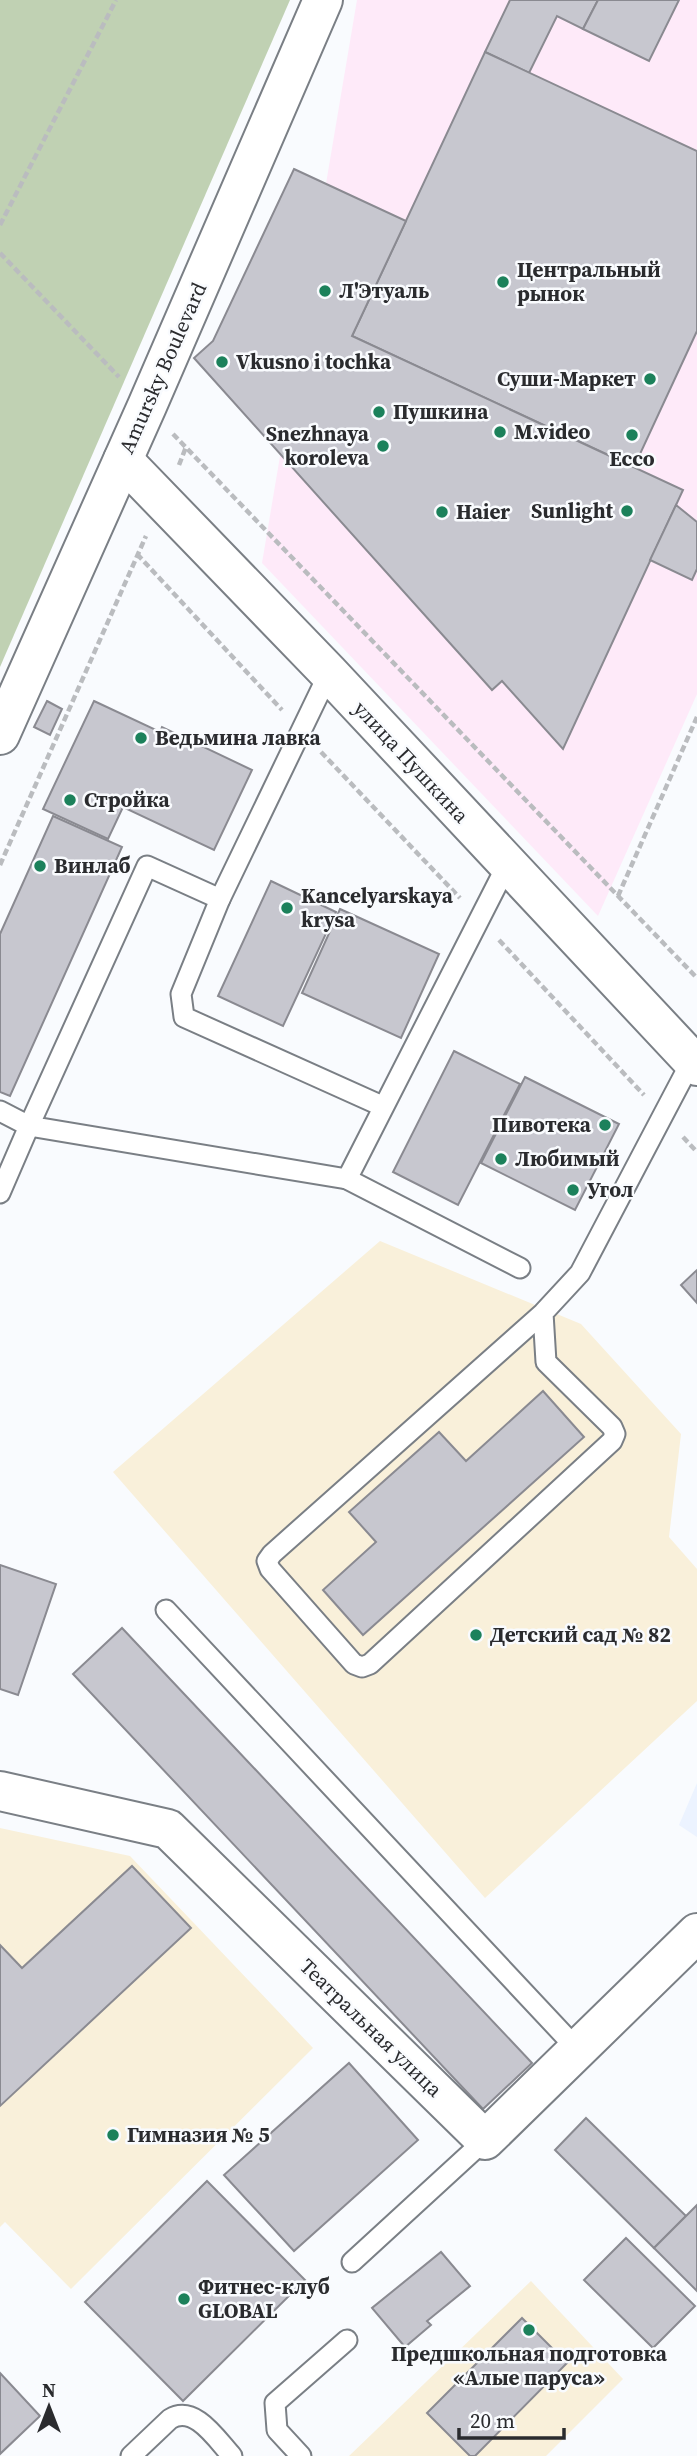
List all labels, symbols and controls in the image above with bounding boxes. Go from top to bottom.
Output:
place label: Центральный рынок [517,255,661,308]
marker: Центральный рынок [495,274,511,290]
place label: Л'Этуаль [339,276,429,305]
street label: Amursky Boulevard [112,277,213,458]
marker: Л'Этуаль [317,283,333,299]
place label: Vkusno i tochka [236,347,392,376]
marker: Vkusno i tochka [214,354,230,370]
place label: Суши-Маркет [497,364,636,393]
marker: Суши-Маркет [642,371,658,387]
place label: Пушкина [393,397,489,426]
marker: Пушкина [371,404,387,420]
place label: M.video [514,417,590,446]
place label: Snezhnaya koroleva [266,419,370,472]
marker: M.video [492,424,508,440]
marker: Ecco [624,427,640,443]
marker: Snezhnaya koroleva [375,438,391,454]
place label: Ecco [609,444,655,473]
place label: Sunlight [531,496,613,525]
place label: Haier [456,497,510,526]
marker: Sunlight [619,503,635,519]
marker: Haier [434,504,450,520]
street label: улица Пушкина [347,694,476,829]
place label: Ведьмина лавка [155,723,322,752]
marker: Ведьмина лавка [133,730,149,746]
place label: Стройка [84,785,170,814]
marker: Стройка [62,792,78,808]
place label: Винлаб [54,851,130,880]
marker: Винлаб [32,858,48,874]
place label: Kancelyarskaya krysa [301,881,454,934]
marker: Kancelyarskaya krysa [279,900,295,916]
place label: Пивотека [492,1110,592,1139]
marker: Пивотека [597,1117,613,1133]
place label: Любимый [515,1144,620,1173]
marker: Любимый [493,1151,509,1167]
place label: Угол [587,1175,633,1204]
marker: Угол [565,1182,581,1198]
place label: Детский сад № 82 [490,1620,671,1649]
marker: Детский сад № 82 [468,1627,484,1643]
street label: Театральная улица [294,1952,449,2104]
place label: Гимназия № 5 [127,2120,270,2149]
marker: Гимназия № 5 [105,2127,121,2143]
place label: Фитнес-клуб GLOBAL [198,2272,330,2325]
marker: Фитнес-клуб GLOBAL [176,2291,192,2307]
marker: Предшкольная подготовка «Алые паруса» [521,2322,537,2338]
place label: Предшкольная подготовка «Алые паруса» [391,2339,668,2392]
north arrow [14,2372,84,2442]
text: N [42,2377,56,2403]
scale bar [459,2396,564,2440]
text: 20 m [470,2406,515,2435]

